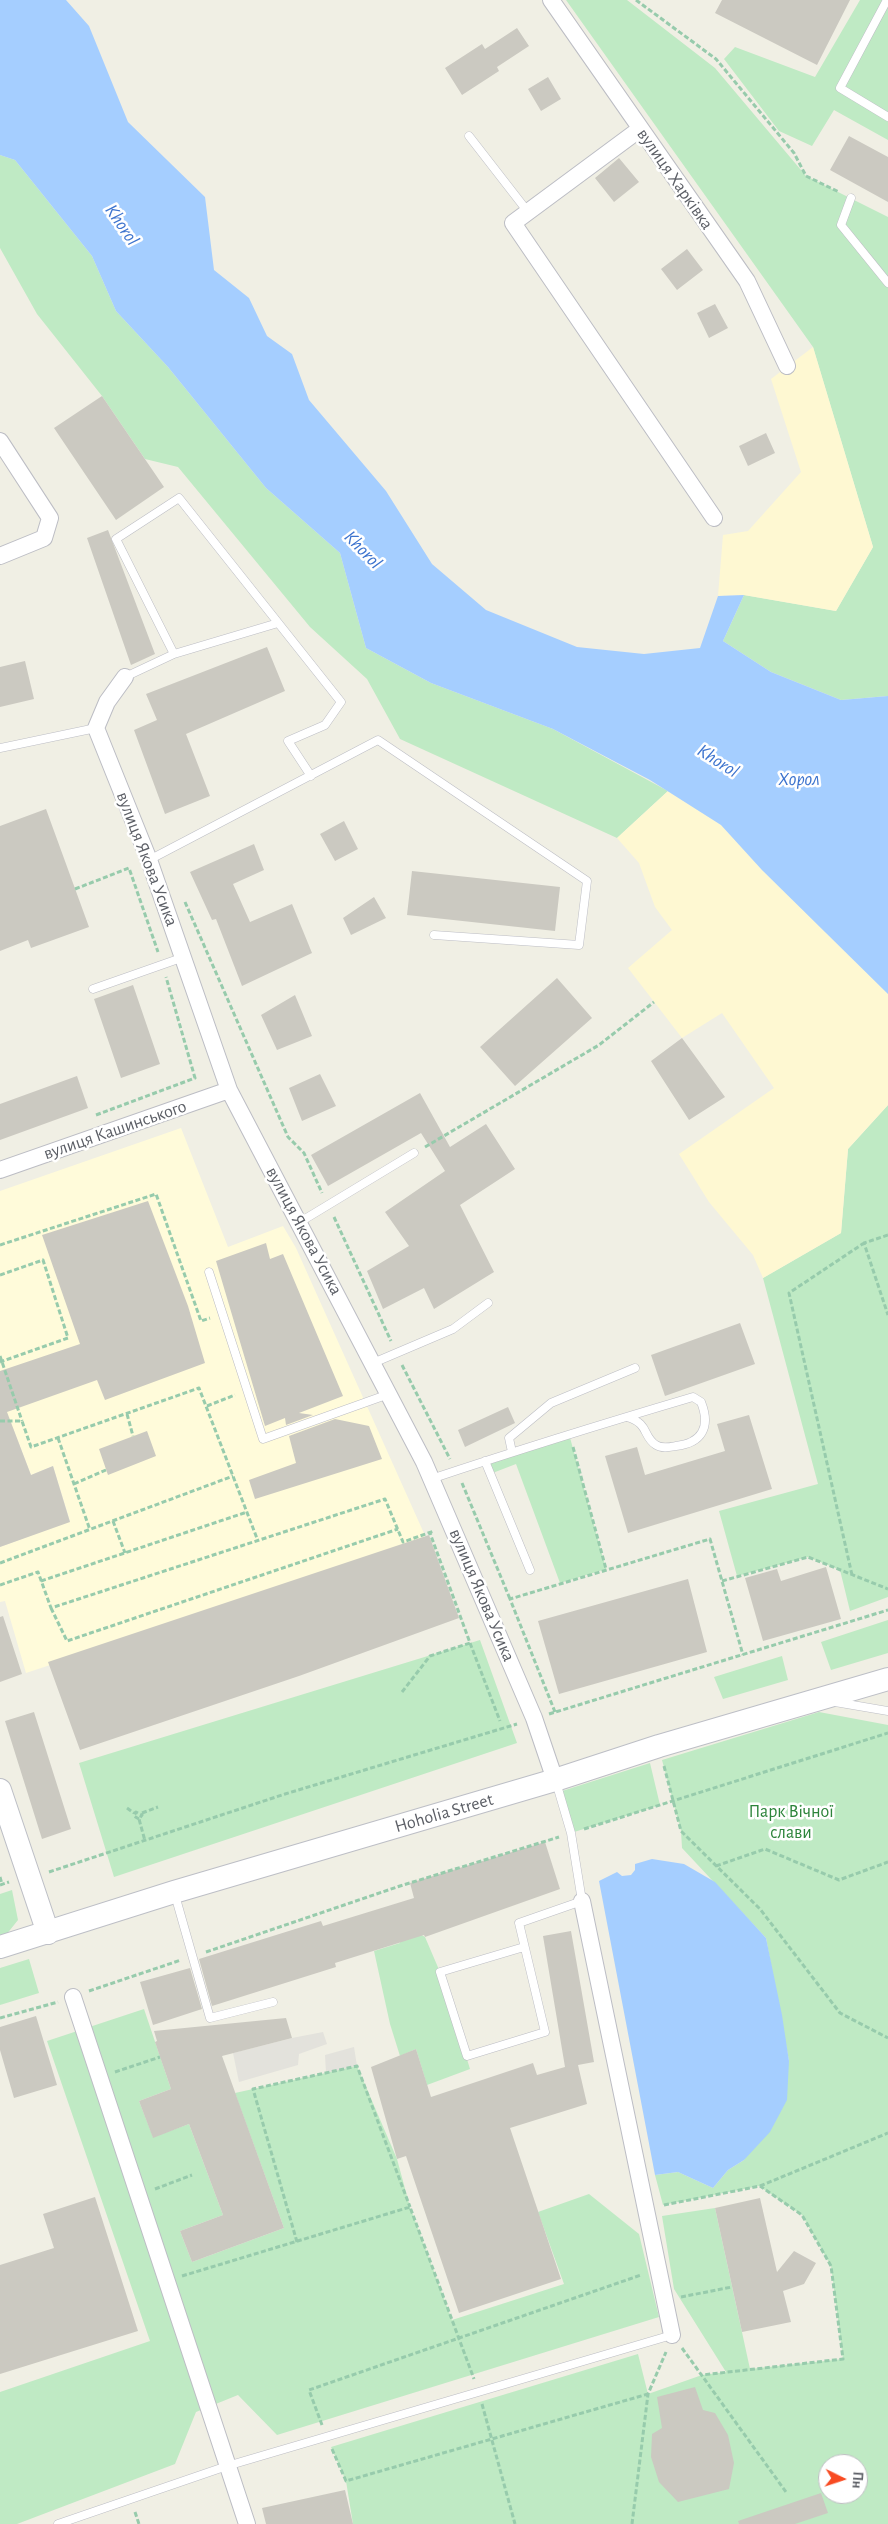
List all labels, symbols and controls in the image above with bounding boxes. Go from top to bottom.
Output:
street label: вулиця Харківка [632,124,718,234]
water label: Khorol [100,200,144,250]
water label: Khorol [339,526,387,574]
water label: Khorol [693,739,743,783]
water label: Хорол [778,768,820,790]
street label: вулиця Якова Усика [111,789,183,929]
street label: вулиця Кашинського [41,1095,189,1165]
street label: вулиця Якова Усика [261,1163,347,1299]
street label: вулиця Якова Усика [444,1525,520,1665]
street label: Hoholia Street [392,1789,496,1837]
park label: Парк Вічної слави [749,1801,833,1844]
north arrow [818,2454,868,2504]
text: Пн [849,2471,865,2489]

